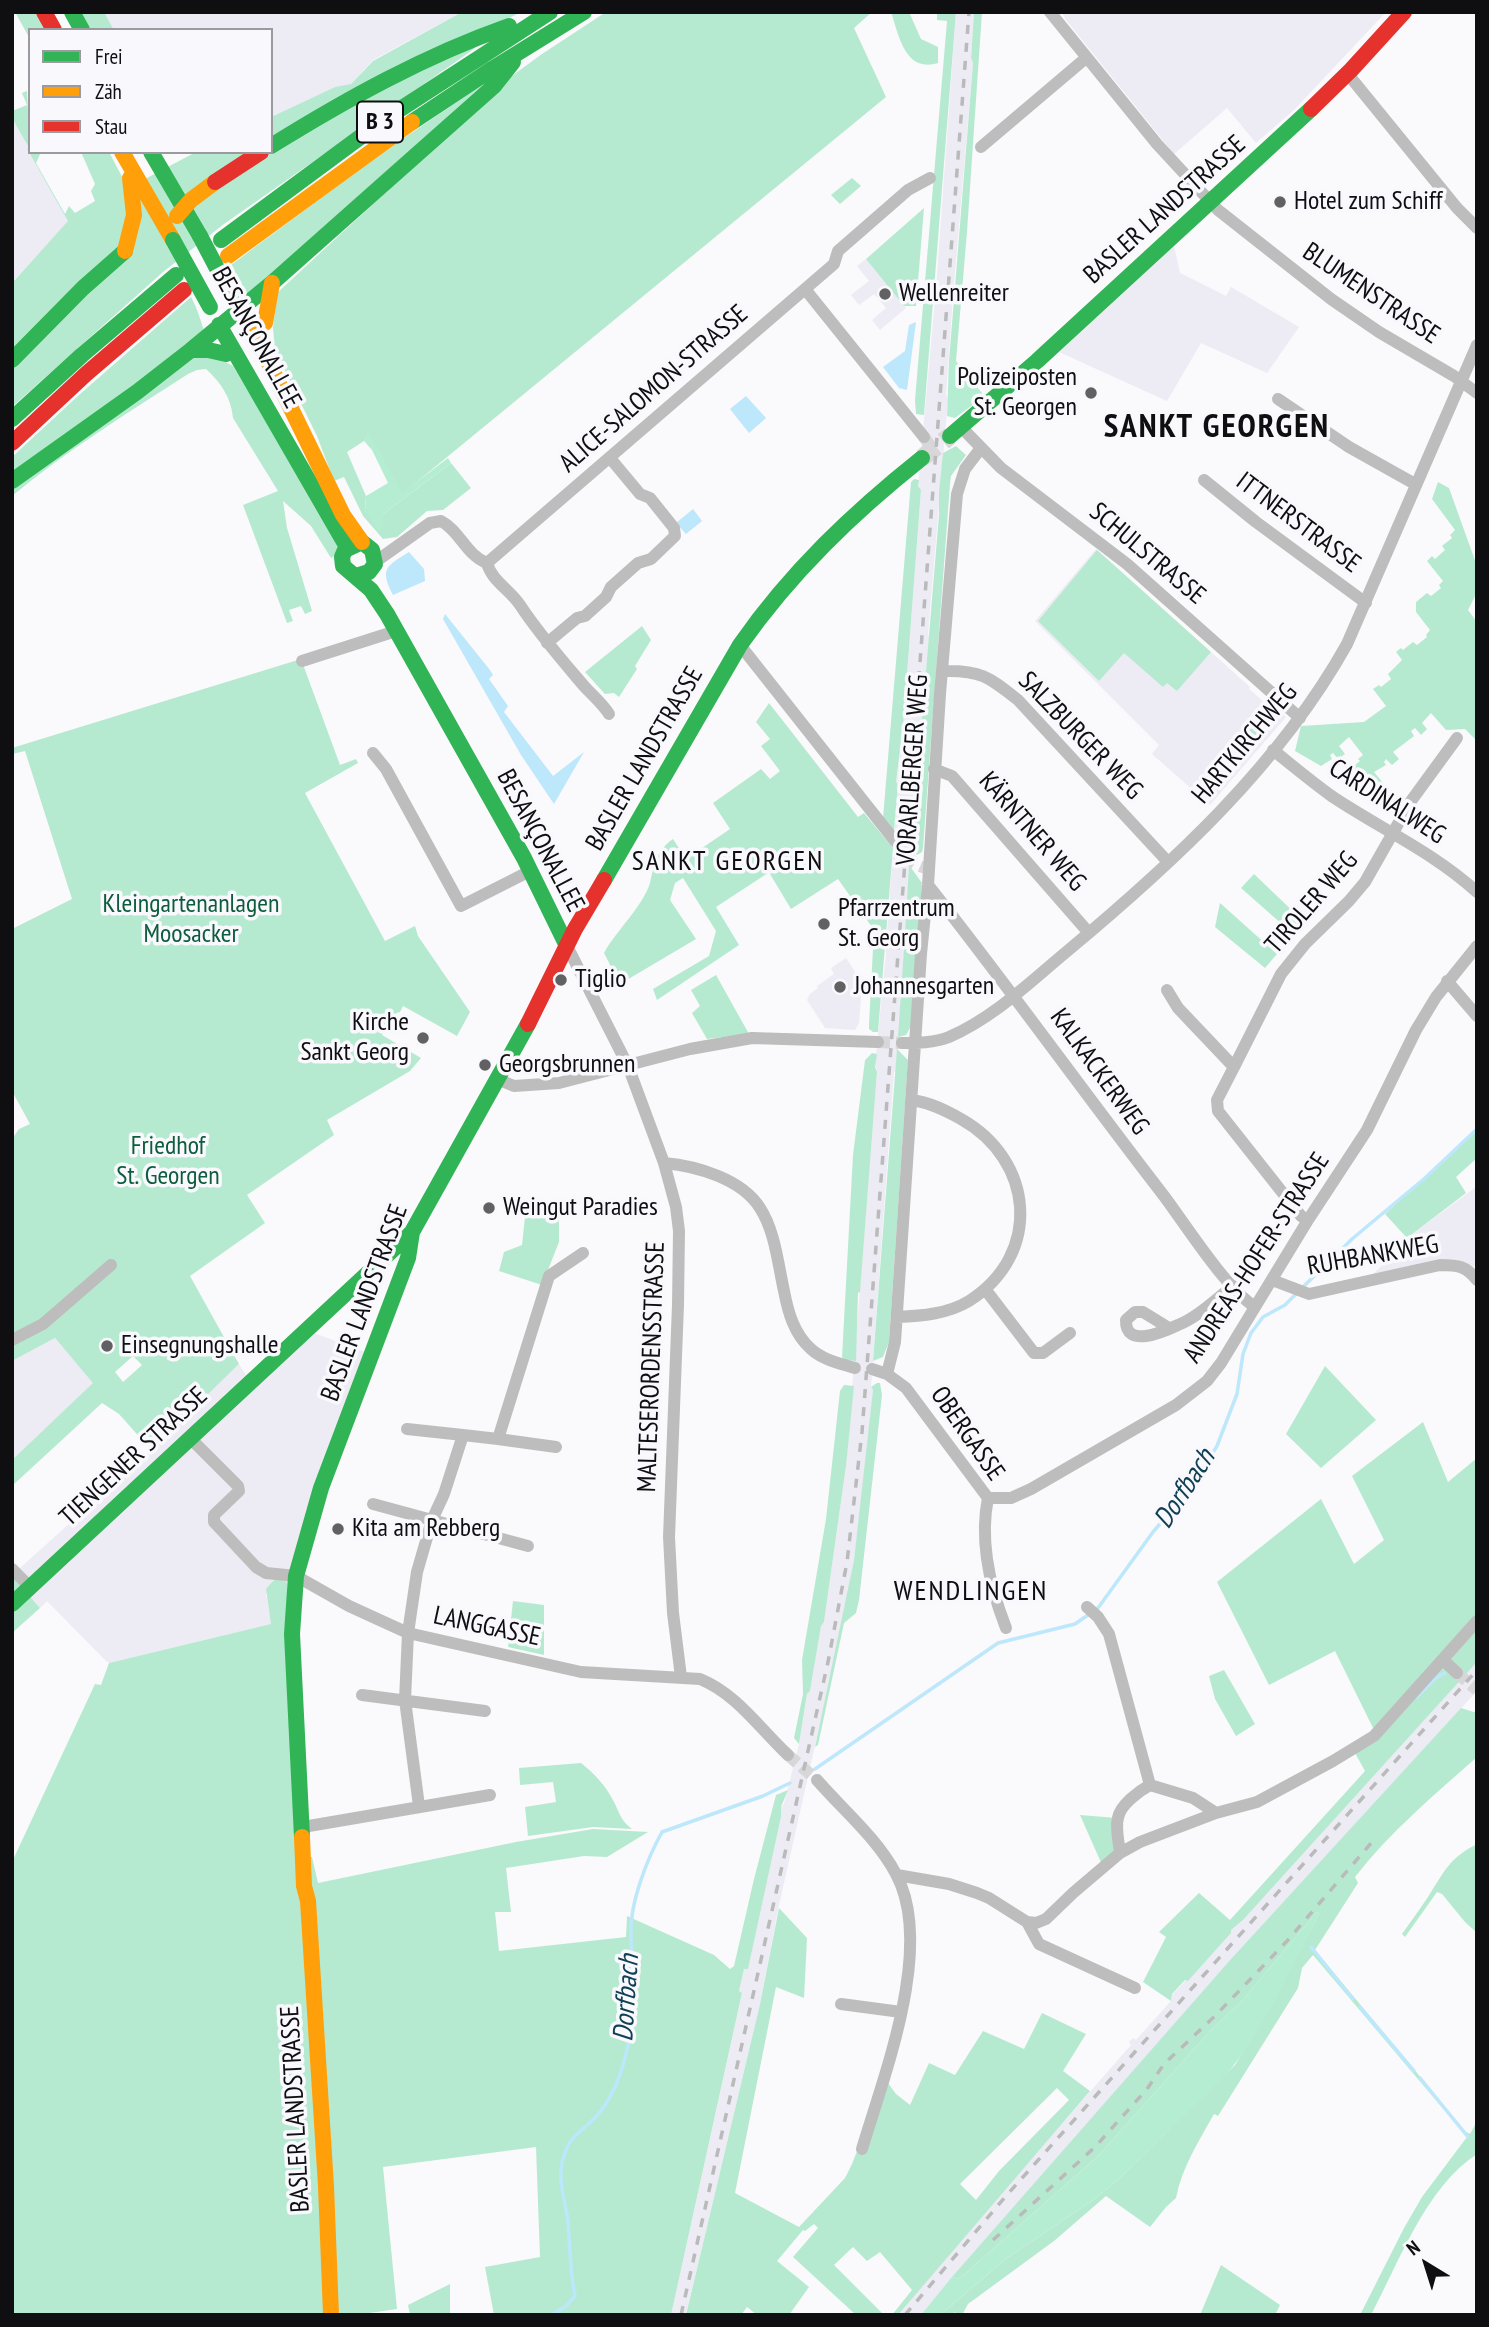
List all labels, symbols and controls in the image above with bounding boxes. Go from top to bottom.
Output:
legend [28,28,273,154]
text: Frei [95,43,123,70]
text: Zäh [95,78,122,105]
road number: B 3 [357,101,403,142]
text: Stau [95,113,127,140]
street label: BASLER LANDSTRASSE [1078,129,1252,291]
place label: Hotel zum Schiff [1294,186,1442,218]
marker: Hotel zum Schiff [1272,194,1288,210]
street label: BLUMENSTRASSE [1297,237,1445,351]
street label: BESANÇONALLEE [204,262,308,414]
place label: Wellenreiter [899,278,1009,310]
marker: Wellenreiter [877,286,893,302]
street label: ALICE-SALOMON-STRASSE [553,299,755,479]
place label: Polizeiposten St. Georgen [957,362,1077,424]
marker: Polizeiposten St. Georgen [1083,385,1099,401]
district label: SANKT GEORGEN [1105,408,1329,448]
street label: ITTNERSTRASSE [1230,466,1366,580]
street label: SCHULSTRASSE [1083,497,1211,611]
street label: BASLER LANDSTRASSE [580,662,710,856]
street label: SALZBURGER WEG [1011,666,1149,806]
street label: VORARLBERGER WEG [891,673,935,867]
street label: HARTKIRCHWEG [1186,678,1304,810]
street label: CARDINALWEG [1323,753,1451,851]
street label: BESANÇONALLEE [489,765,591,917]
street label: KÄRNTNER WEG [972,766,1092,898]
district label: SANKT GEORGEN [633,845,823,879]
street label: TIROLER WEG [1259,846,1365,960]
park label: Kleingartenanlagen Moosacker [103,889,279,950]
place label: Pfarrzentrum St. Georg [838,893,955,954]
marker: Pfarrzentrum St. Georg [816,916,832,932]
place label: Tiglio [575,964,626,996]
place label: Johannesgarten [854,971,994,1003]
marker: Tiglio [553,972,569,988]
marker: Johannesgarten [832,979,848,995]
street label: KALKACKERWEG [1043,1003,1155,1141]
place label: Kirche Sankt Georg [300,1007,409,1068]
marker: Kirche Sankt Georg [415,1030,431,1046]
place label: Georgsbrunnen [499,1049,635,1081]
marker: Georgsbrunnen [477,1057,493,1073]
park label: Friedhof St. Georgen [116,1131,220,1192]
street label: ANDREAS-HOFER-STRASSE [1177,1147,1337,1369]
place label: Weingut Paradies [503,1192,658,1224]
street label: BASLER LANDSTRASSE [315,1200,415,1406]
marker: Weingut Paradies [481,1200,497,1216]
street label: RUHBANKWEG [1305,1229,1441,1283]
street label: MALTESERORDENSSTRASSE [632,1241,672,1493]
place label: Einsegnungshalle [121,1330,279,1362]
marker: Einsegnungshalle [99,1338,115,1354]
street label: TIENGENER STRASSE [54,1381,214,1533]
street label: OBERGASSE [923,1381,1011,1487]
water label: Dorfbach [1147,1443,1223,1535]
place label: Kita am Rebberg [352,1513,500,1545]
marker: Kita am Rebberg [330,1521,346,1537]
district label: WENDLINGEN [895,1575,1047,1609]
street label: LANGGASSE [431,1600,543,1654]
water label: Dorfbach [607,1953,647,2043]
street label: BASLER LANDSTRASSE [275,2005,317,2213]
north arrow [1391,2229,1461,2299]
text: N [1402,2235,1424,2260]

